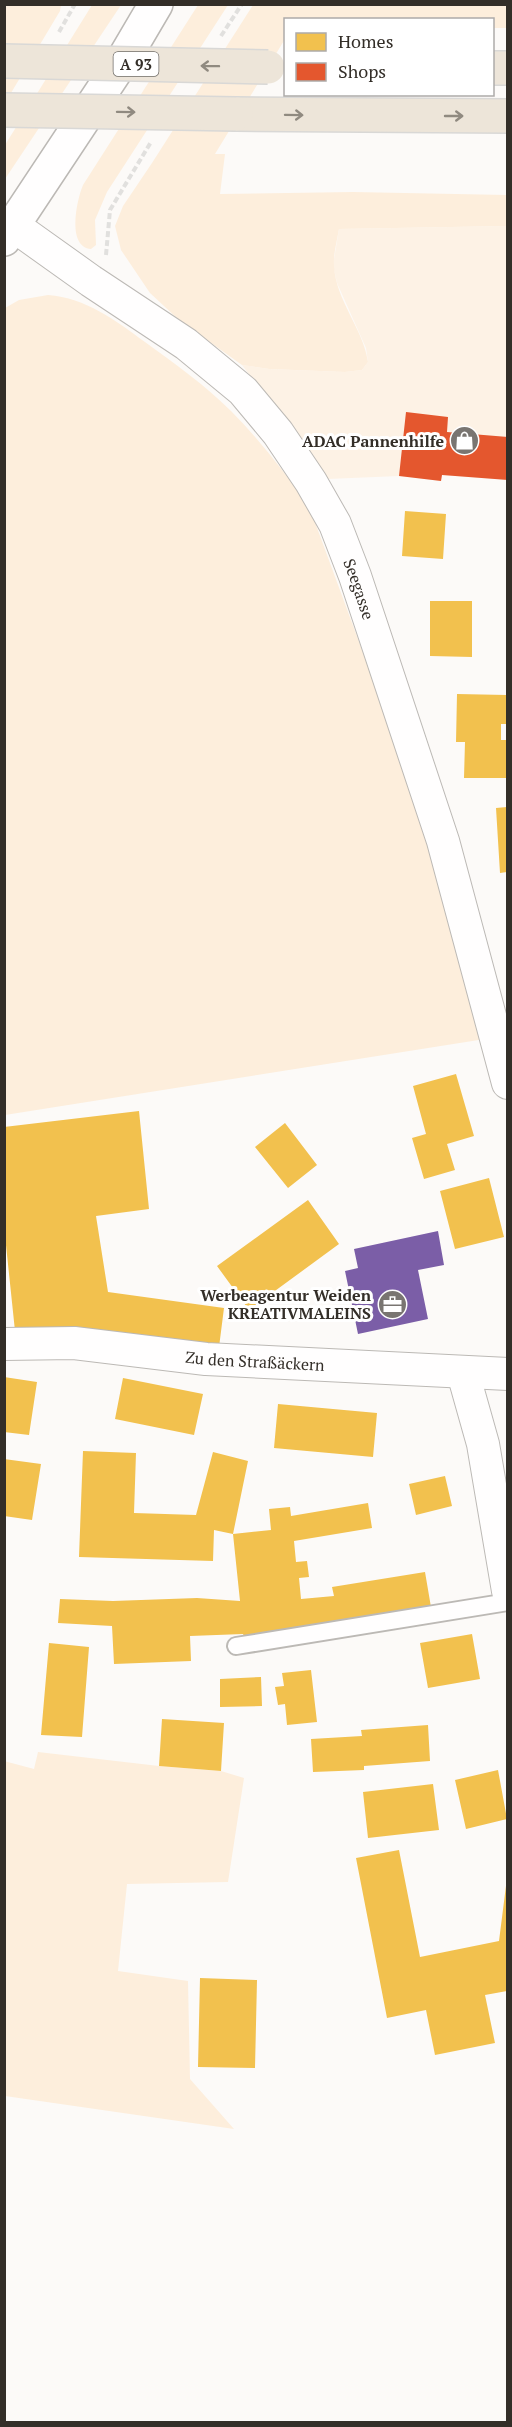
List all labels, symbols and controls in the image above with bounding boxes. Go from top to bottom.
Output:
legend [284,18,494,96]
text: Homes [338,29,393,53]
road number: A 93 [114,52,158,76]
text: Shops [338,59,386,83]
one-way arrow [200,60,220,72]
one-way arrow [115,106,135,118]
one-way arrow [284,109,304,121]
one-way arrow [443,110,463,122]
shop icon: ADAC Pannenhilfe [449,425,481,457]
place label: ADAC Pannenhilfe [302,430,444,452]
street label: Seegasse [338,555,380,622]
place label: Werbeagentur Weiden KREATIVMALEINS [200,1284,372,1324]
office icon: Werbeagentur Weiden KREATIVMALEINS [376,1288,408,1320]
street label: Zu den Straßäckern [184,1346,326,1376]

